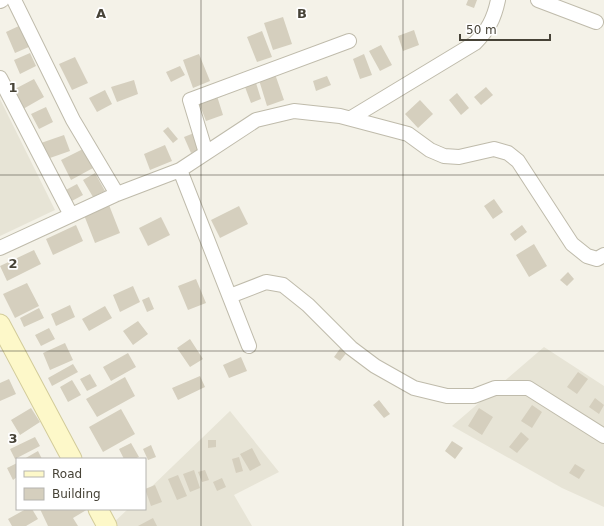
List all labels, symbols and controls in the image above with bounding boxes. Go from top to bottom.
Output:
text: A [96,6,106,21]
text: B [297,6,307,21]
scale bar [460,16,550,42]
text: 50 m [466,23,497,37]
text: 1 [8,80,18,95]
text: 2 [8,256,18,271]
text: 3 [8,431,18,446]
legend [16,458,146,510]
text: Road [52,467,82,481]
text: Building [52,487,101,501]

